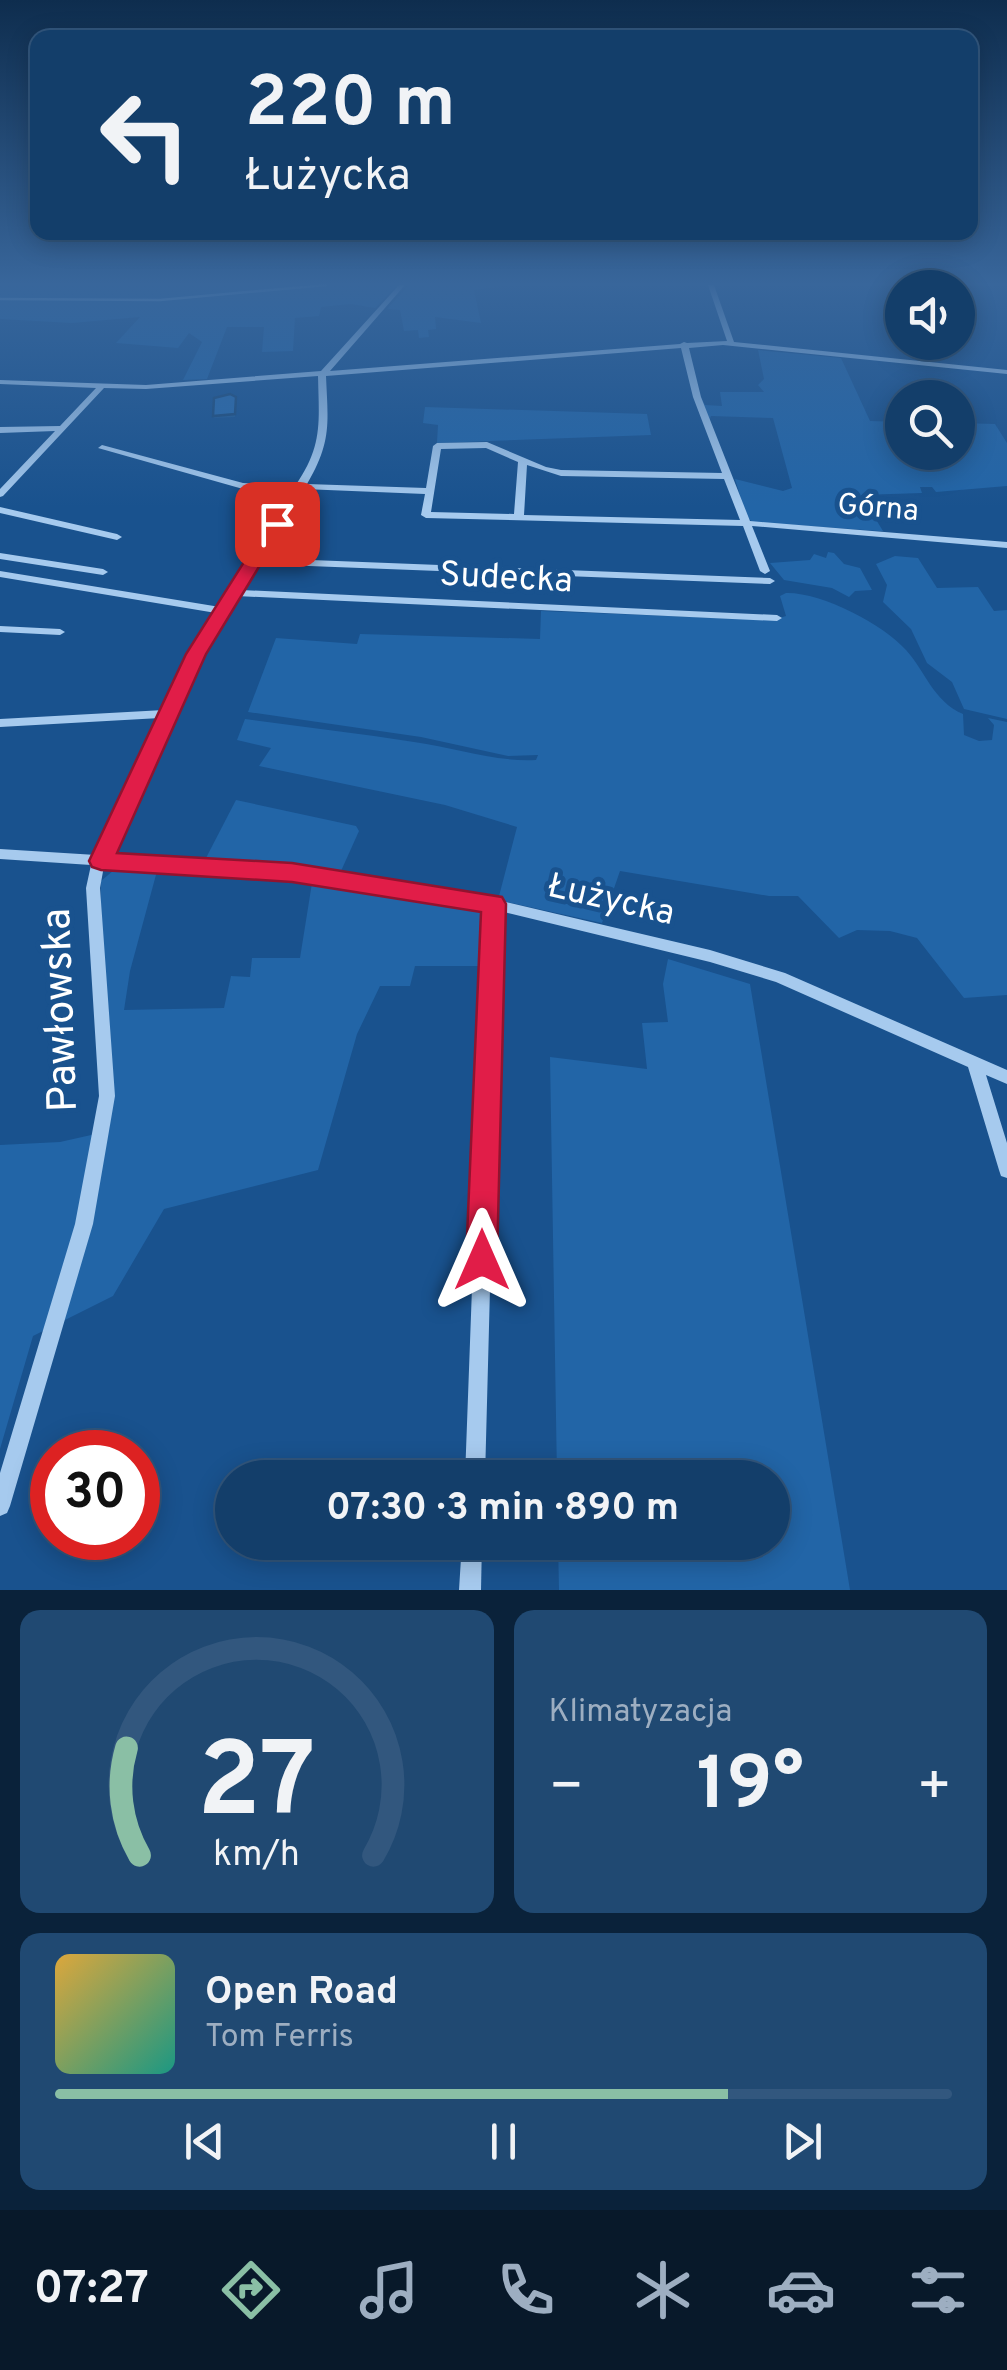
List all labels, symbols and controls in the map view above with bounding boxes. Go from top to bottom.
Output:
text: 220 m [245,62,455,151]
icon: left [80,70,210,200]
text: Łużycka [245,149,411,206]
map controls [885,270,975,470]
button: sound [885,270,975,360]
button: search [885,380,975,470]
pin [235,482,320,567]
street label: Górna [836,487,920,531]
icon: arrive [250,497,305,552]
street label: Sudecka [438,554,574,604]
street label: Łużycka [543,865,679,937]
street label: Pawłowska [32,907,92,1113]
position arrow [430,1208,534,1312]
speed limit sign: 30 [30,1430,160,1560]
text: 07:30 · 3 min · 890 m [326,1485,679,1534]
text: Klimatyzacja [549,1693,732,1733]
text: 27 [198,1721,316,1853]
text: 19° [697,1741,804,1836]
text: − [549,1754,584,1824]
text: + [917,1754,952,1824]
text: km/h [213,1833,300,1879]
text: Open Road [205,1969,398,2018]
text: Tom Ferris [205,2018,354,2058]
icon: previous [177,2114,232,2169]
icon: pause [476,2114,531,2169]
icon: next [775,2114,830,2169]
icon: directions [216,2255,286,2325]
icon: music [354,2255,424,2325]
icon: phone [491,2255,561,2325]
icon: climate [628,2255,698,2325]
icon: car [766,2255,836,2325]
icon: filters [903,2255,973,2325]
text: 07:27 [34,2262,149,2319]

